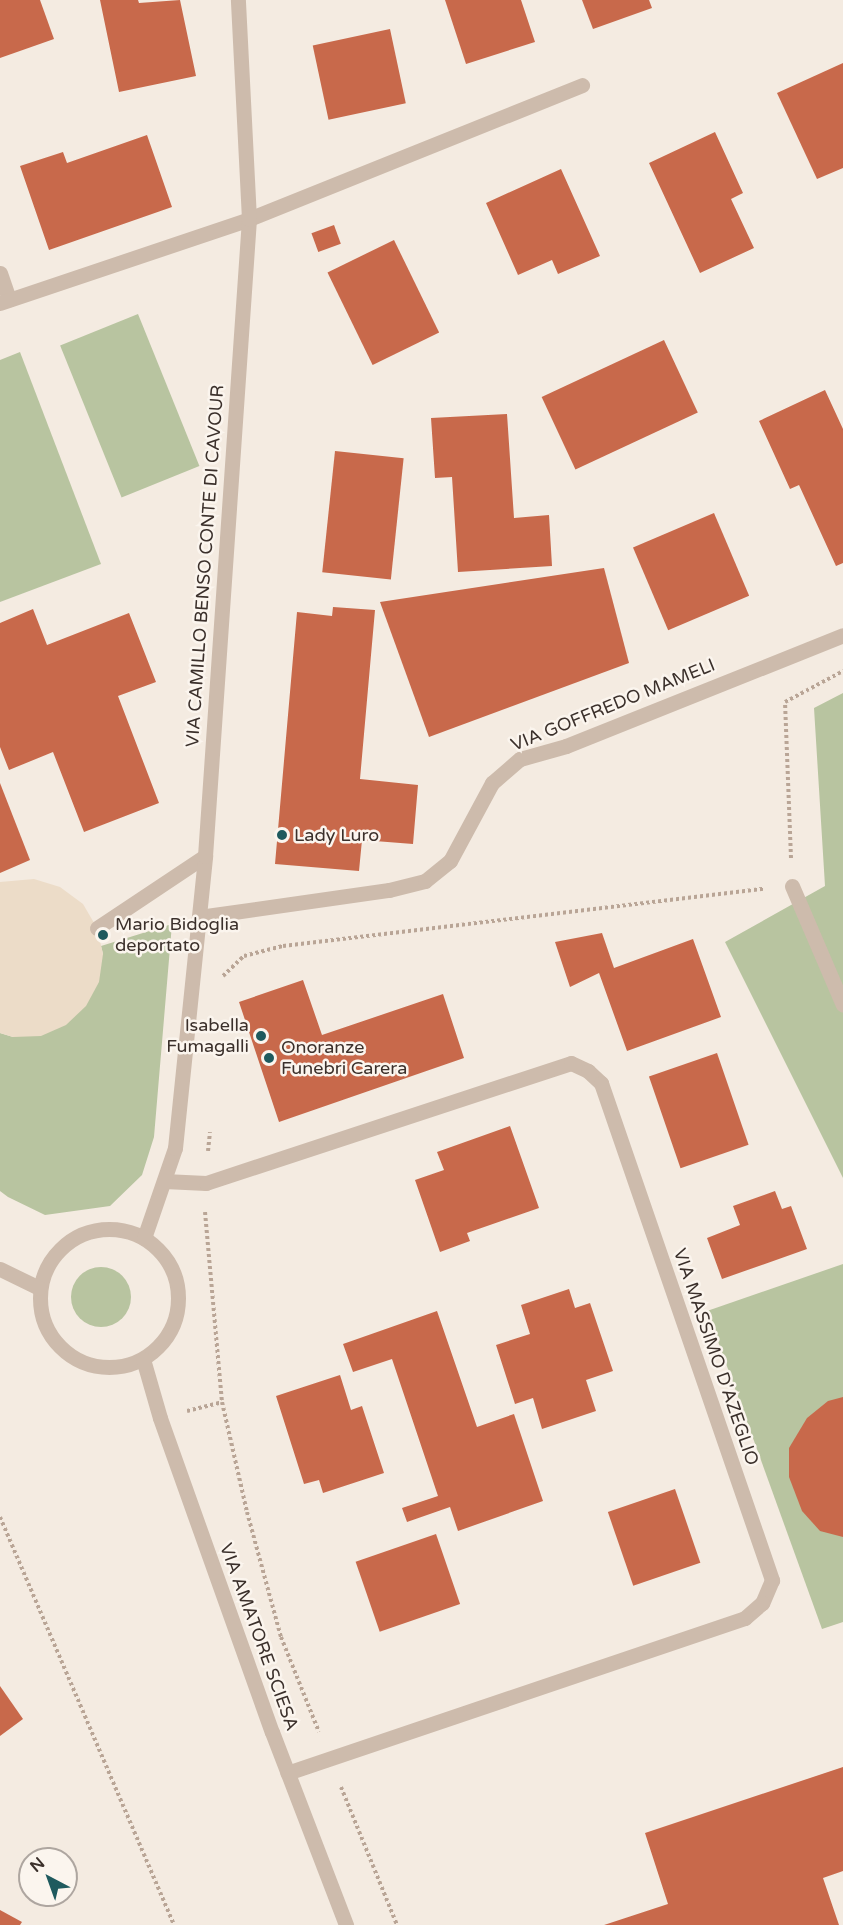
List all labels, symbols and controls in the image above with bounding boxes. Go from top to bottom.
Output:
street label: VIA CAMILLO BENSO CONTE DI CAVOUR [182,384,228,748]
street label: VIA GOFFREDO MAMELI [508,654,718,756]
place label: Lady Luro [294,824,379,846]
marker: Lady Luro [275,828,289,842]
place label: Mario Bidoglia deportato [115,914,239,956]
marker: Mario Bidoglia deportato [96,928,110,942]
place label: Isabella Fumagalli [166,1015,249,1058]
marker: Isabella Fumagalli [254,1029,268,1043]
place label: Onoranze Funebri Carera [281,1037,407,1080]
marker: Onoranze Funebri Carera [262,1051,276,1065]
street label: VIA MASSIMO D'AZEGLIO [669,1246,763,1468]
street label: VIA AMATORE SCIESA [215,1540,303,1734]
north arrow [18,1847,78,1907]
text: N [26,1853,49,1877]

